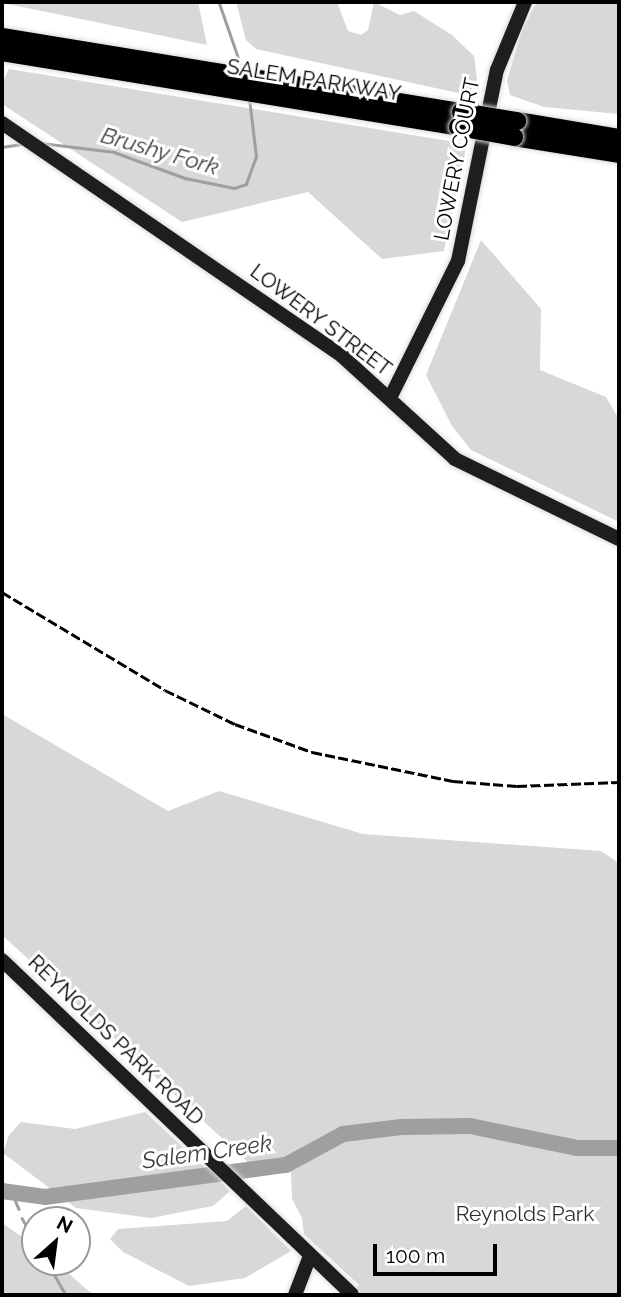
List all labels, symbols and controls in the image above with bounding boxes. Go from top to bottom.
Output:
street label: SALEM PARKWAY [225,54,403,106]
street label: LOWERY COURT [429,75,485,243]
water label: Brushy Fork [98,121,222,181]
street label: LOWERY STREET [245,258,397,382]
street label: REYNOLDS PARK ROAD [23,949,209,1131]
water label: Salem Creek [140,1129,274,1175]
park label: Reynolds Park [456,1201,594,1227]
north arrow [21,1206,91,1276]
text: N [53,1211,76,1237]
scale bar [376,1230,500,1274]
text: 100 m [386,1243,445,1268]

